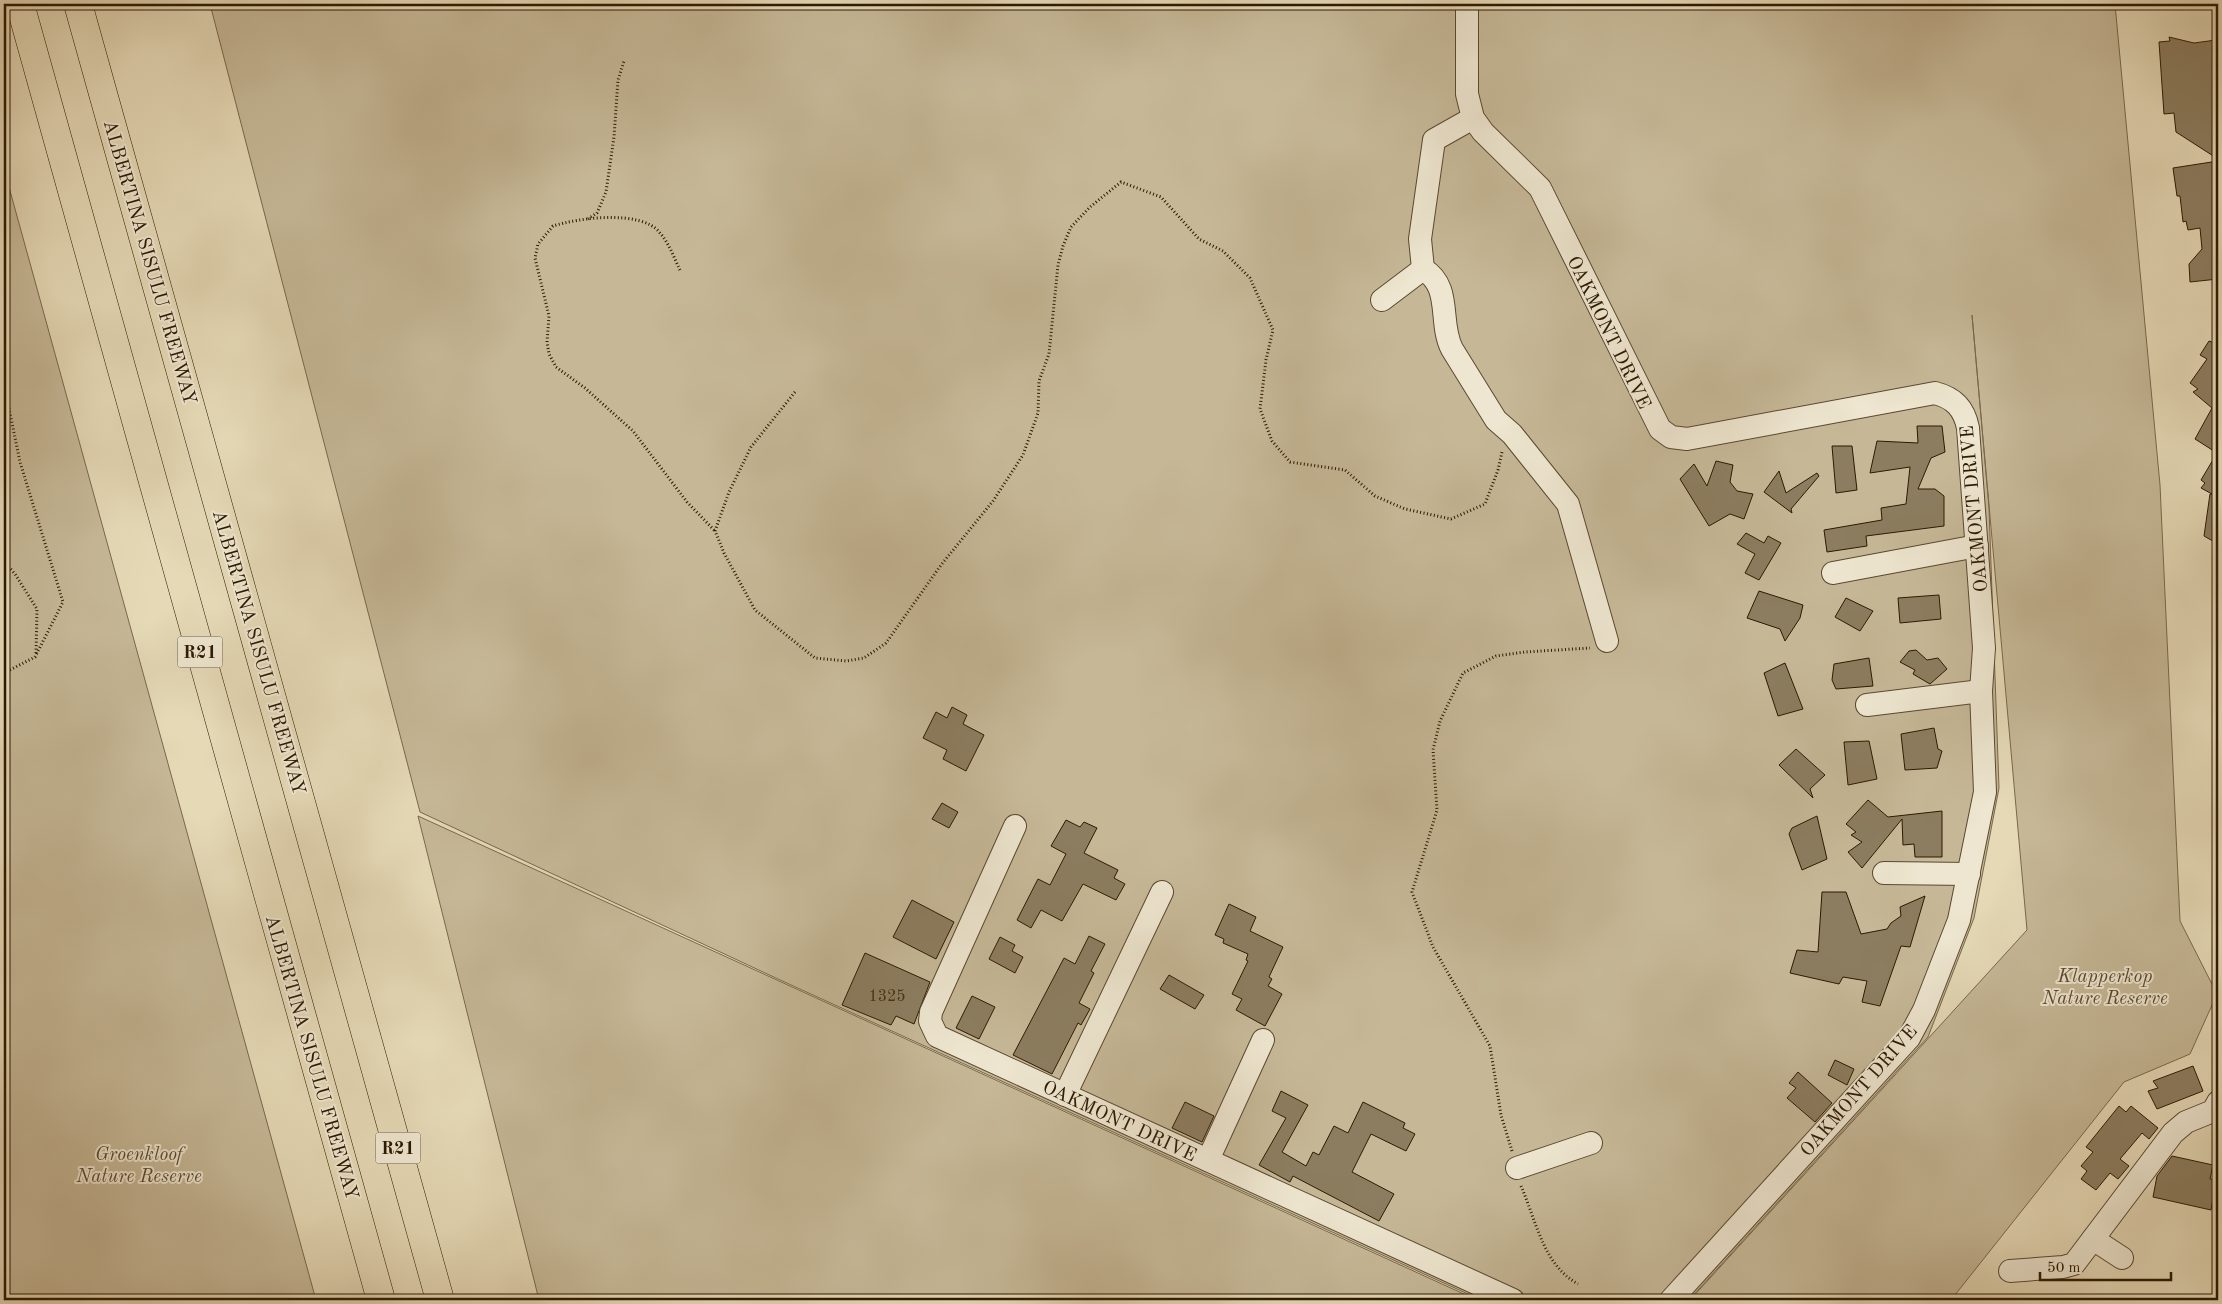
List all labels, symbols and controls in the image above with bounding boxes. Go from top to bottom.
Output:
street label: ALBERTINA SISULU FREEWAY [99,118,198,407]
street label: OAKMONT DRIVE [1563,254,1653,413]
street label: OAKMONT DRIVE [1959,425,1992,593]
street label: ALBERTINA SISULU FREEWAY [208,508,307,797]
road number: R21 [178,636,222,668]
street label: ALBERTINA SISULU FREEWAY [261,913,360,1202]
park label: Klapperkop Nature Reserve [2041,968,2168,1009]
house number: 1325 [868,989,906,1005]
street label: OAKMONT DRIVE [1798,1022,1922,1161]
street label: OAKMONT DRIVE [1039,1078,1199,1166]
road number: R21 [376,1132,420,1164]
park label: Groenkloof Nature Reserve [75,1146,202,1187]
scale bar [2040,1249,2171,1281]
text: 50 m [2047,1261,2081,1276]

